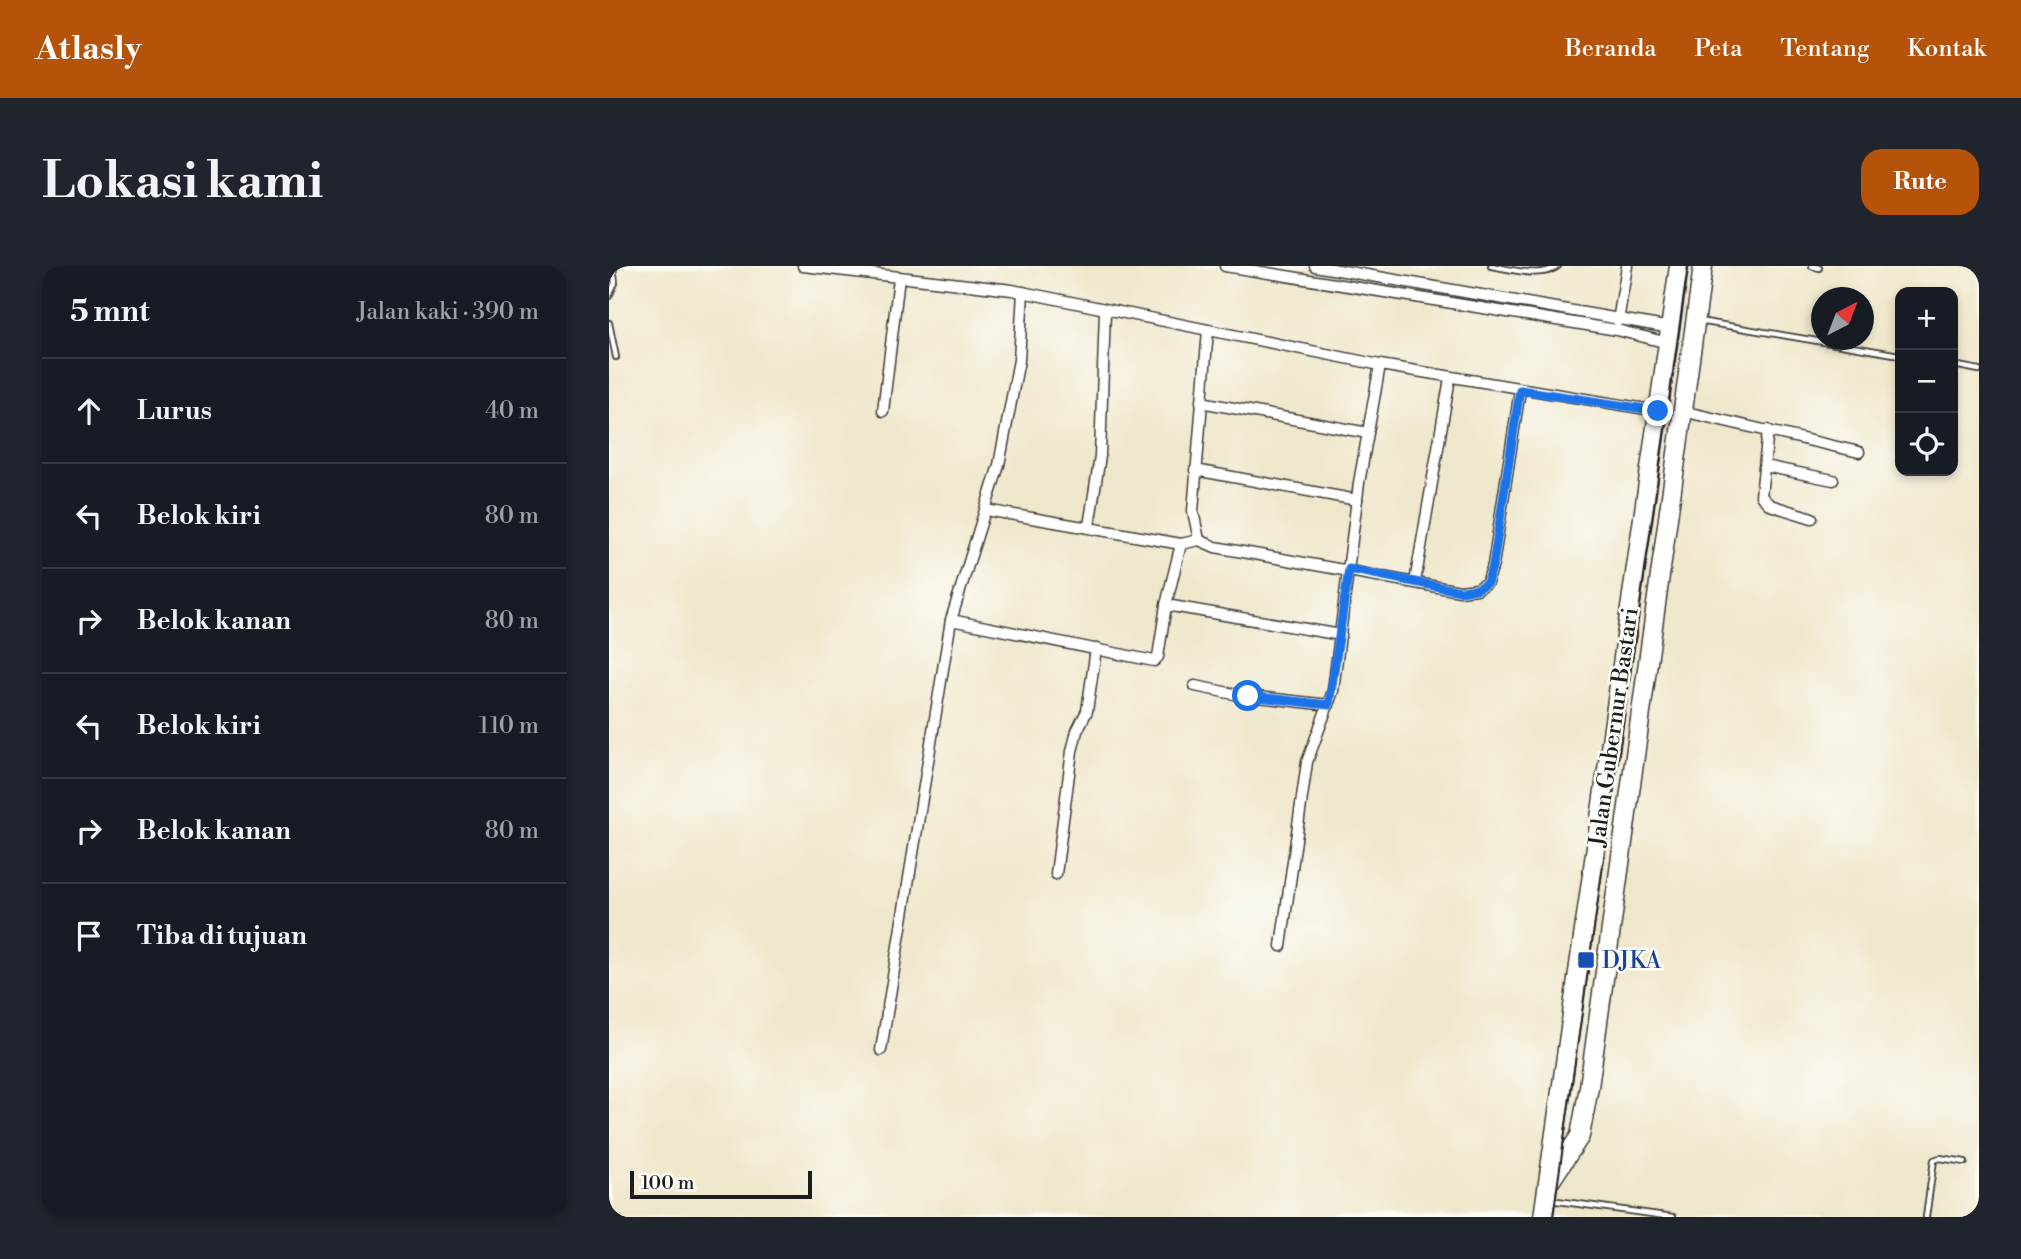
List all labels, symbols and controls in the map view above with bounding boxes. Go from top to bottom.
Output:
text: Atlasly [35,29,141,70]
text: Beranda [1565,34,1656,64]
text: Peta [1694,34,1742,64]
text: Tentang [1780,34,1869,64]
text: Kontak [1907,34,1986,64]
button: Rute [1861,149,1979,215]
text: Lokasi kami [42,152,324,213]
north arrow [1811,287,1874,350]
map controls [1895,287,1958,476]
button: + [1895,287,1958,350]
text: 5 mnt [70,293,150,331]
text: Jalan kaki · 390 m [357,298,539,326]
button: − [1895,350,1958,413]
icon: ahead [70,392,108,430]
text: Lurus [137,395,212,427]
route end [1642,395,1673,426]
text: 40 m [485,397,539,425]
button: locate [1895,413,1958,476]
icon: left [70,497,108,535]
text: Belok kiri [137,500,261,532]
text: 80 m [485,502,539,530]
icon: right [70,602,108,640]
text: Belok kanan [137,605,291,637]
street label: Jalan Gubernur Bastari [1583,606,1645,849]
text: 80 m [485,607,539,635]
route start [1232,680,1263,711]
icon: left [70,707,108,745]
text: Belok kiri [137,710,261,742]
text: 110 m [479,712,539,740]
icon: right [70,812,108,850]
text: Belok kanan [137,815,291,847]
text: 80 m [485,817,539,845]
icon: arrive [70,917,108,955]
text: Tiba di tujuan [137,920,307,952]
place label: DJKA [1602,947,1662,975]
marker: DJKA [1576,950,1596,970]
scale bar [630,1168,812,1200]
text: 100 m [641,1171,694,1195]

